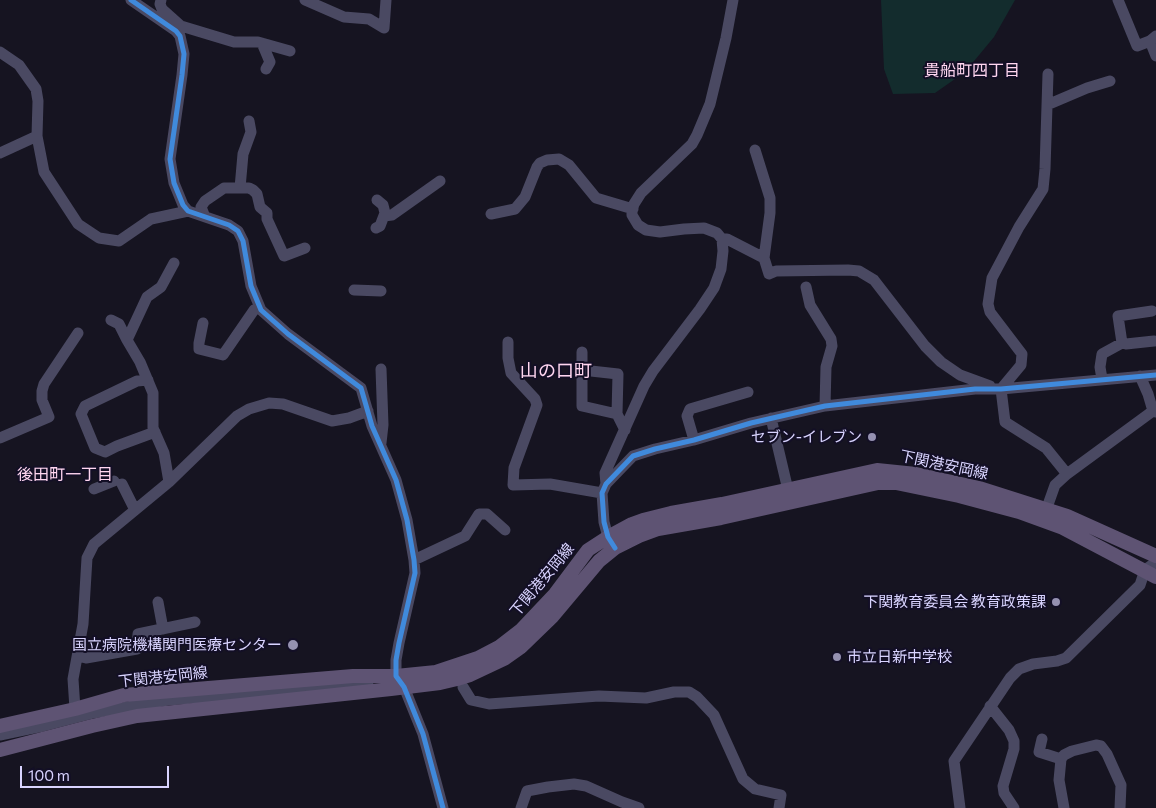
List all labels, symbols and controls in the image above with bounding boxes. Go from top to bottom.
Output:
district label: 貴船町四丁目 [924,61,1020,81]
district label: 山の口町 [520,360,592,382]
place label: セブン-イレブン [751,428,862,446]
marker: セブン-イレブン [866,431,878,443]
street label: 下関港安岡線 [898,447,990,483]
district label: 後田町一丁目 [17,465,113,485]
street label: 下関港安岡線 [506,540,578,620]
place label: 下関教育委員会 教育政策課 [863,593,1046,611]
marker: 下関教育委員会 教育政策課 [1050,596,1062,608]
place label: 国立病院機構関門医療センター [72,636,282,654]
marker: 国立病院機構関門医療センター [286,638,300,652]
place label: 市立日新中学校 [847,648,952,666]
marker: 市立日新中学校 [831,651,843,663]
street label: 下関港安岡線 [117,663,209,691]
scale bar [22,756,171,788]
text: 100 m [28,766,70,784]

